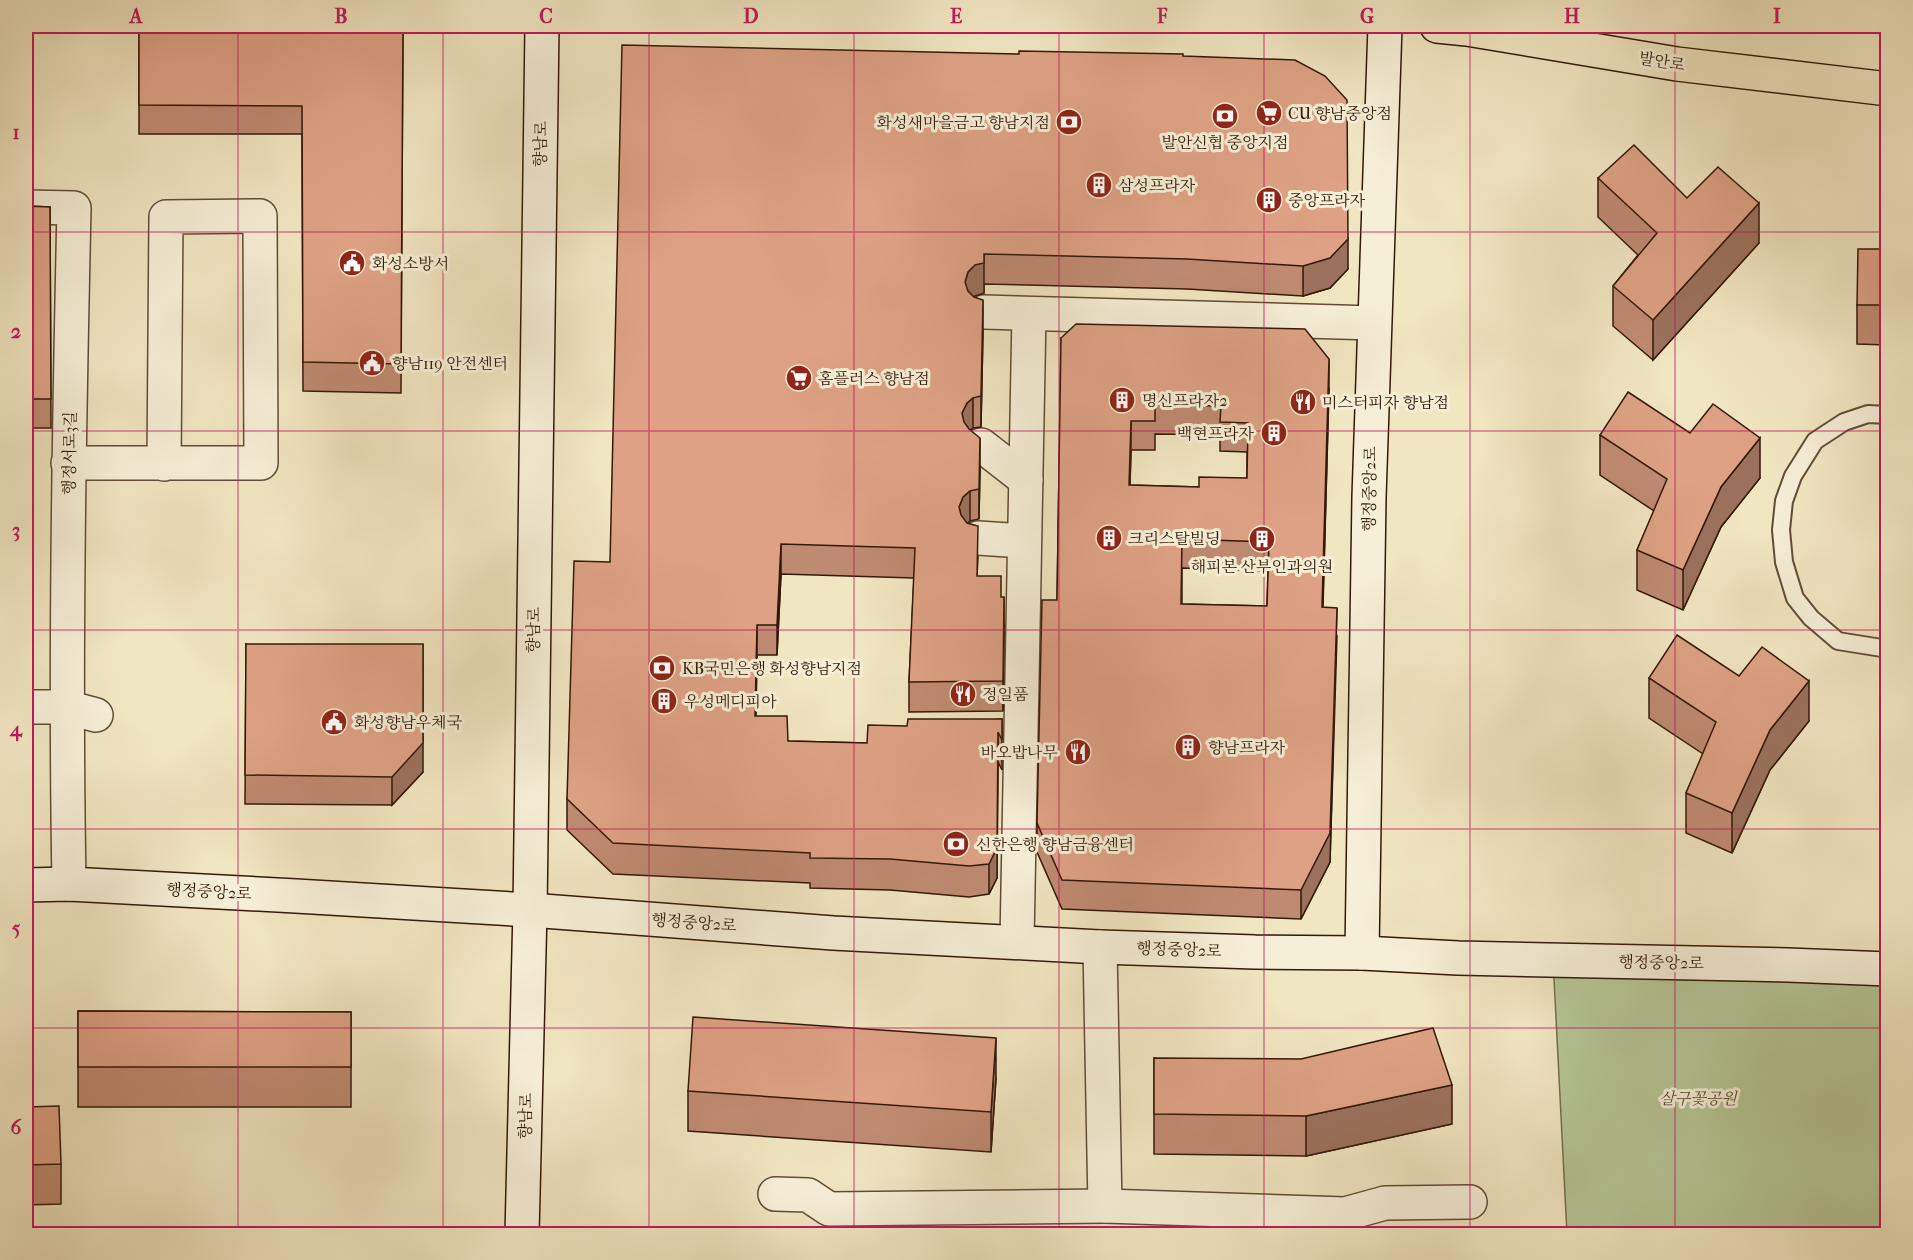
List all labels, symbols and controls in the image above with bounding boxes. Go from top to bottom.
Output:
text: A [128,5,144,28]
text: B [334,5,348,28]
text: C [539,5,553,28]
text: D [743,5,759,28]
text: E [950,5,962,28]
text: F [1156,5,1168,28]
text: G [1360,5,1374,28]
text: H [1564,5,1580,28]
text: I [1773,5,1781,28]
street label: 발안로 [1638,48,1687,75]
supermarket icon: CU 향남중앙점 [1254,98,1284,128]
bank icon: 발안신협 중앙지점 [1210,101,1240,131]
place label: CU 향남중앙점 [1288,104,1392,123]
bank icon: 화성새마을금고 향남지점 [1054,107,1084,137]
place label: 화성새마을금고 향남지점 [877,113,1050,132]
street label: 향남로 [531,120,550,167]
text: 1 [12,121,20,144]
place label: 발안신협 중앙지점 [1161,133,1289,152]
building icon: 삼성프라자 [1084,170,1114,200]
place label: 삼성프라자 [1118,176,1196,195]
building icon: 중앙프라자 [1254,185,1284,215]
place label: 중앙프라자 [1288,191,1366,210]
public building icon: 화성소방서 [337,248,367,278]
place label: 화성소방서 [372,254,449,273]
text: 2 [11,320,21,343]
public building icon: 향남119 안전센터 [357,348,387,378]
place label: 향남119 안전센터 [392,354,508,373]
supermarket icon: 홈플러스 향남점 [784,363,814,393]
place label: 홈플러스 향남점 [818,369,930,388]
building icon: 명신프라자2 [1107,385,1137,415]
restaurant icon: 미스터피자 향남점 [1288,387,1318,417]
place label: 명신프라자2 [1142,391,1228,410]
place label: 미스터피자 향남점 [1322,393,1449,412]
street label: 행정서로3길 [59,411,80,495]
building icon: 백현프라자 [1259,418,1289,448]
place label: 백현프라자 [1177,424,1255,443]
street label: 행정중앙2로 [1359,446,1380,532]
text: 3 [12,519,20,542]
building icon: 크리스탈빌딩 [1094,523,1124,553]
building icon: 해피본 산부인과의원 [1247,524,1277,554]
place label: 크리스탈빌딩 [1128,529,1221,548]
place label: 해피본 산부인과의원 [1191,557,1333,576]
street label: 향남로 [524,606,543,653]
bank icon: KB국민은행 화성향남지점 [647,653,677,683]
place label: KB국민은행 화성향남지점 [682,659,862,678]
restaurant icon: 정일품 [948,679,978,709]
place label: 정일품 [982,685,1029,704]
building icon: 우성메디피아 [649,686,679,716]
place label: 우성메디피아 [684,692,777,711]
public building icon: 화성향남우체국 [319,707,349,737]
place label: 화성향남우체국 [354,713,463,732]
text: 4 [9,718,23,742]
building icon: 향남프라자 [1173,732,1203,762]
restaurant icon: 바오밥나무 [1063,737,1093,767]
place label: 향남프라자 [1208,738,1286,757]
place label: 바오밥나무 [981,743,1058,762]
bank icon: 신한은행 향남금융센터 [941,829,971,859]
place label: 신한은행 향남금융센터 [976,835,1134,854]
street label: 행정중앙2로 [166,880,253,903]
street label: 행정중앙2로 [651,910,738,935]
text: 5 [12,917,21,940]
street label: 행정중앙2로 [1136,939,1223,961]
street label: 행정중앙2로 [1618,952,1704,973]
park label: 살구꽃공원 [1659,1089,1738,1108]
street label: 향남로 [516,1092,535,1139]
text: 6 [11,1116,23,1139]

